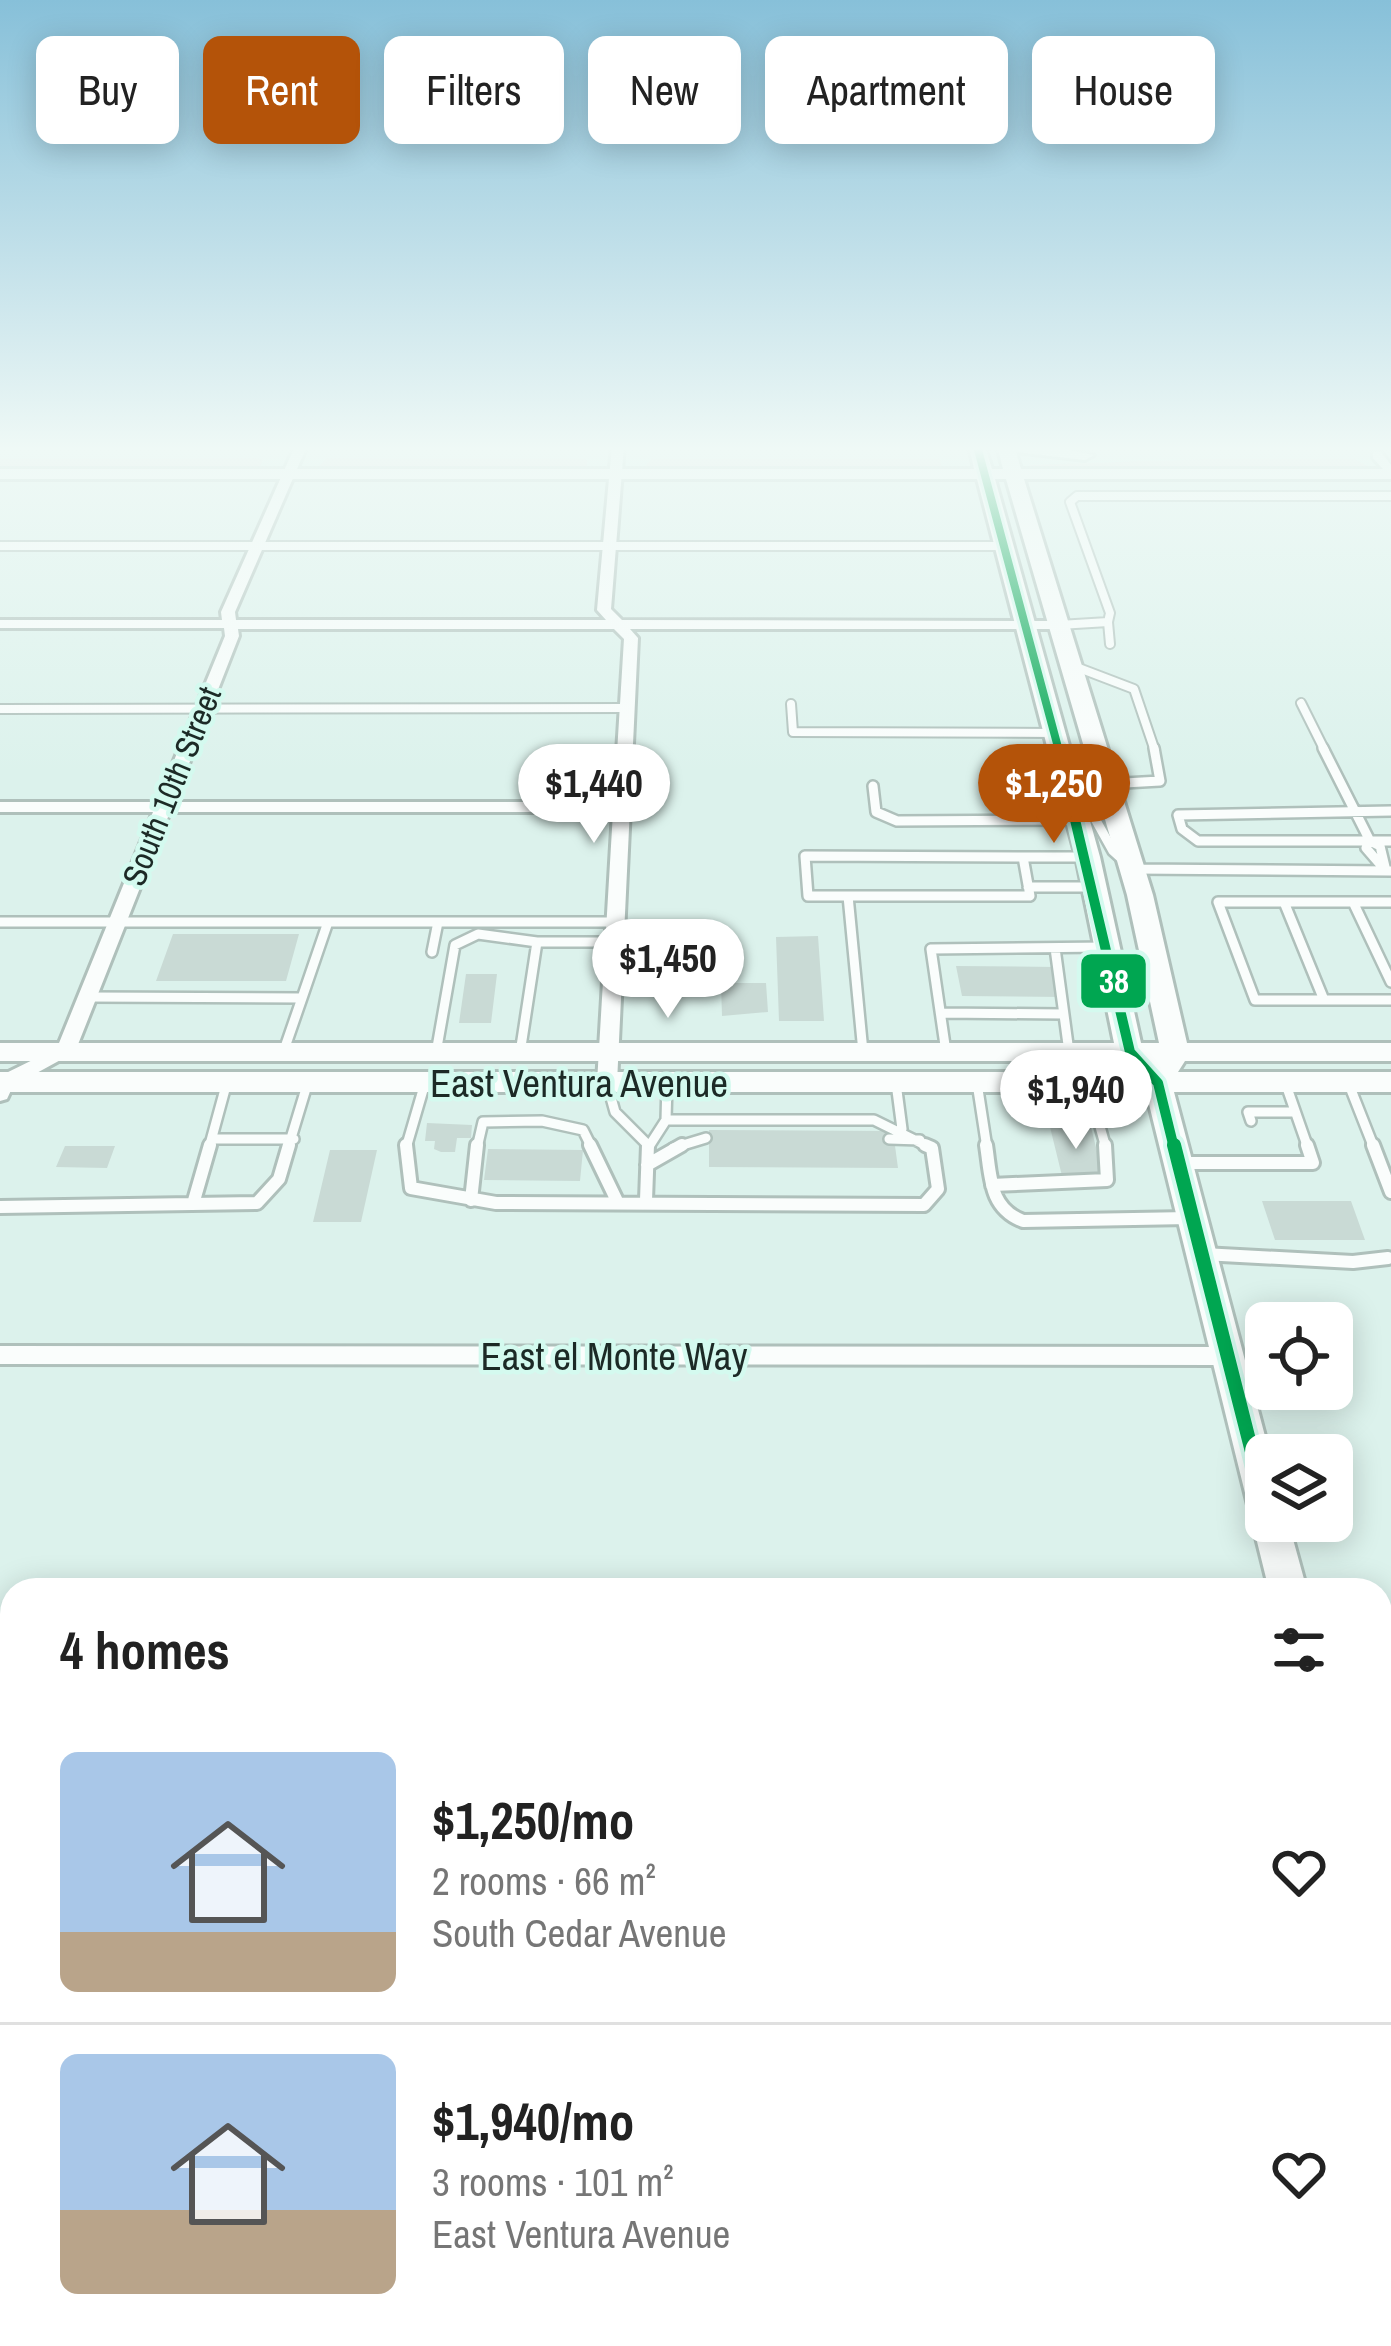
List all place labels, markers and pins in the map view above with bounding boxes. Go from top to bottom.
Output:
pin: $1,440 [496,744,692,846]
pin: $1,250 [956,744,1152,846]
pin: $1,450 [570,919,766,1021]
pin: $1,940 [978,1050,1174,1152]

